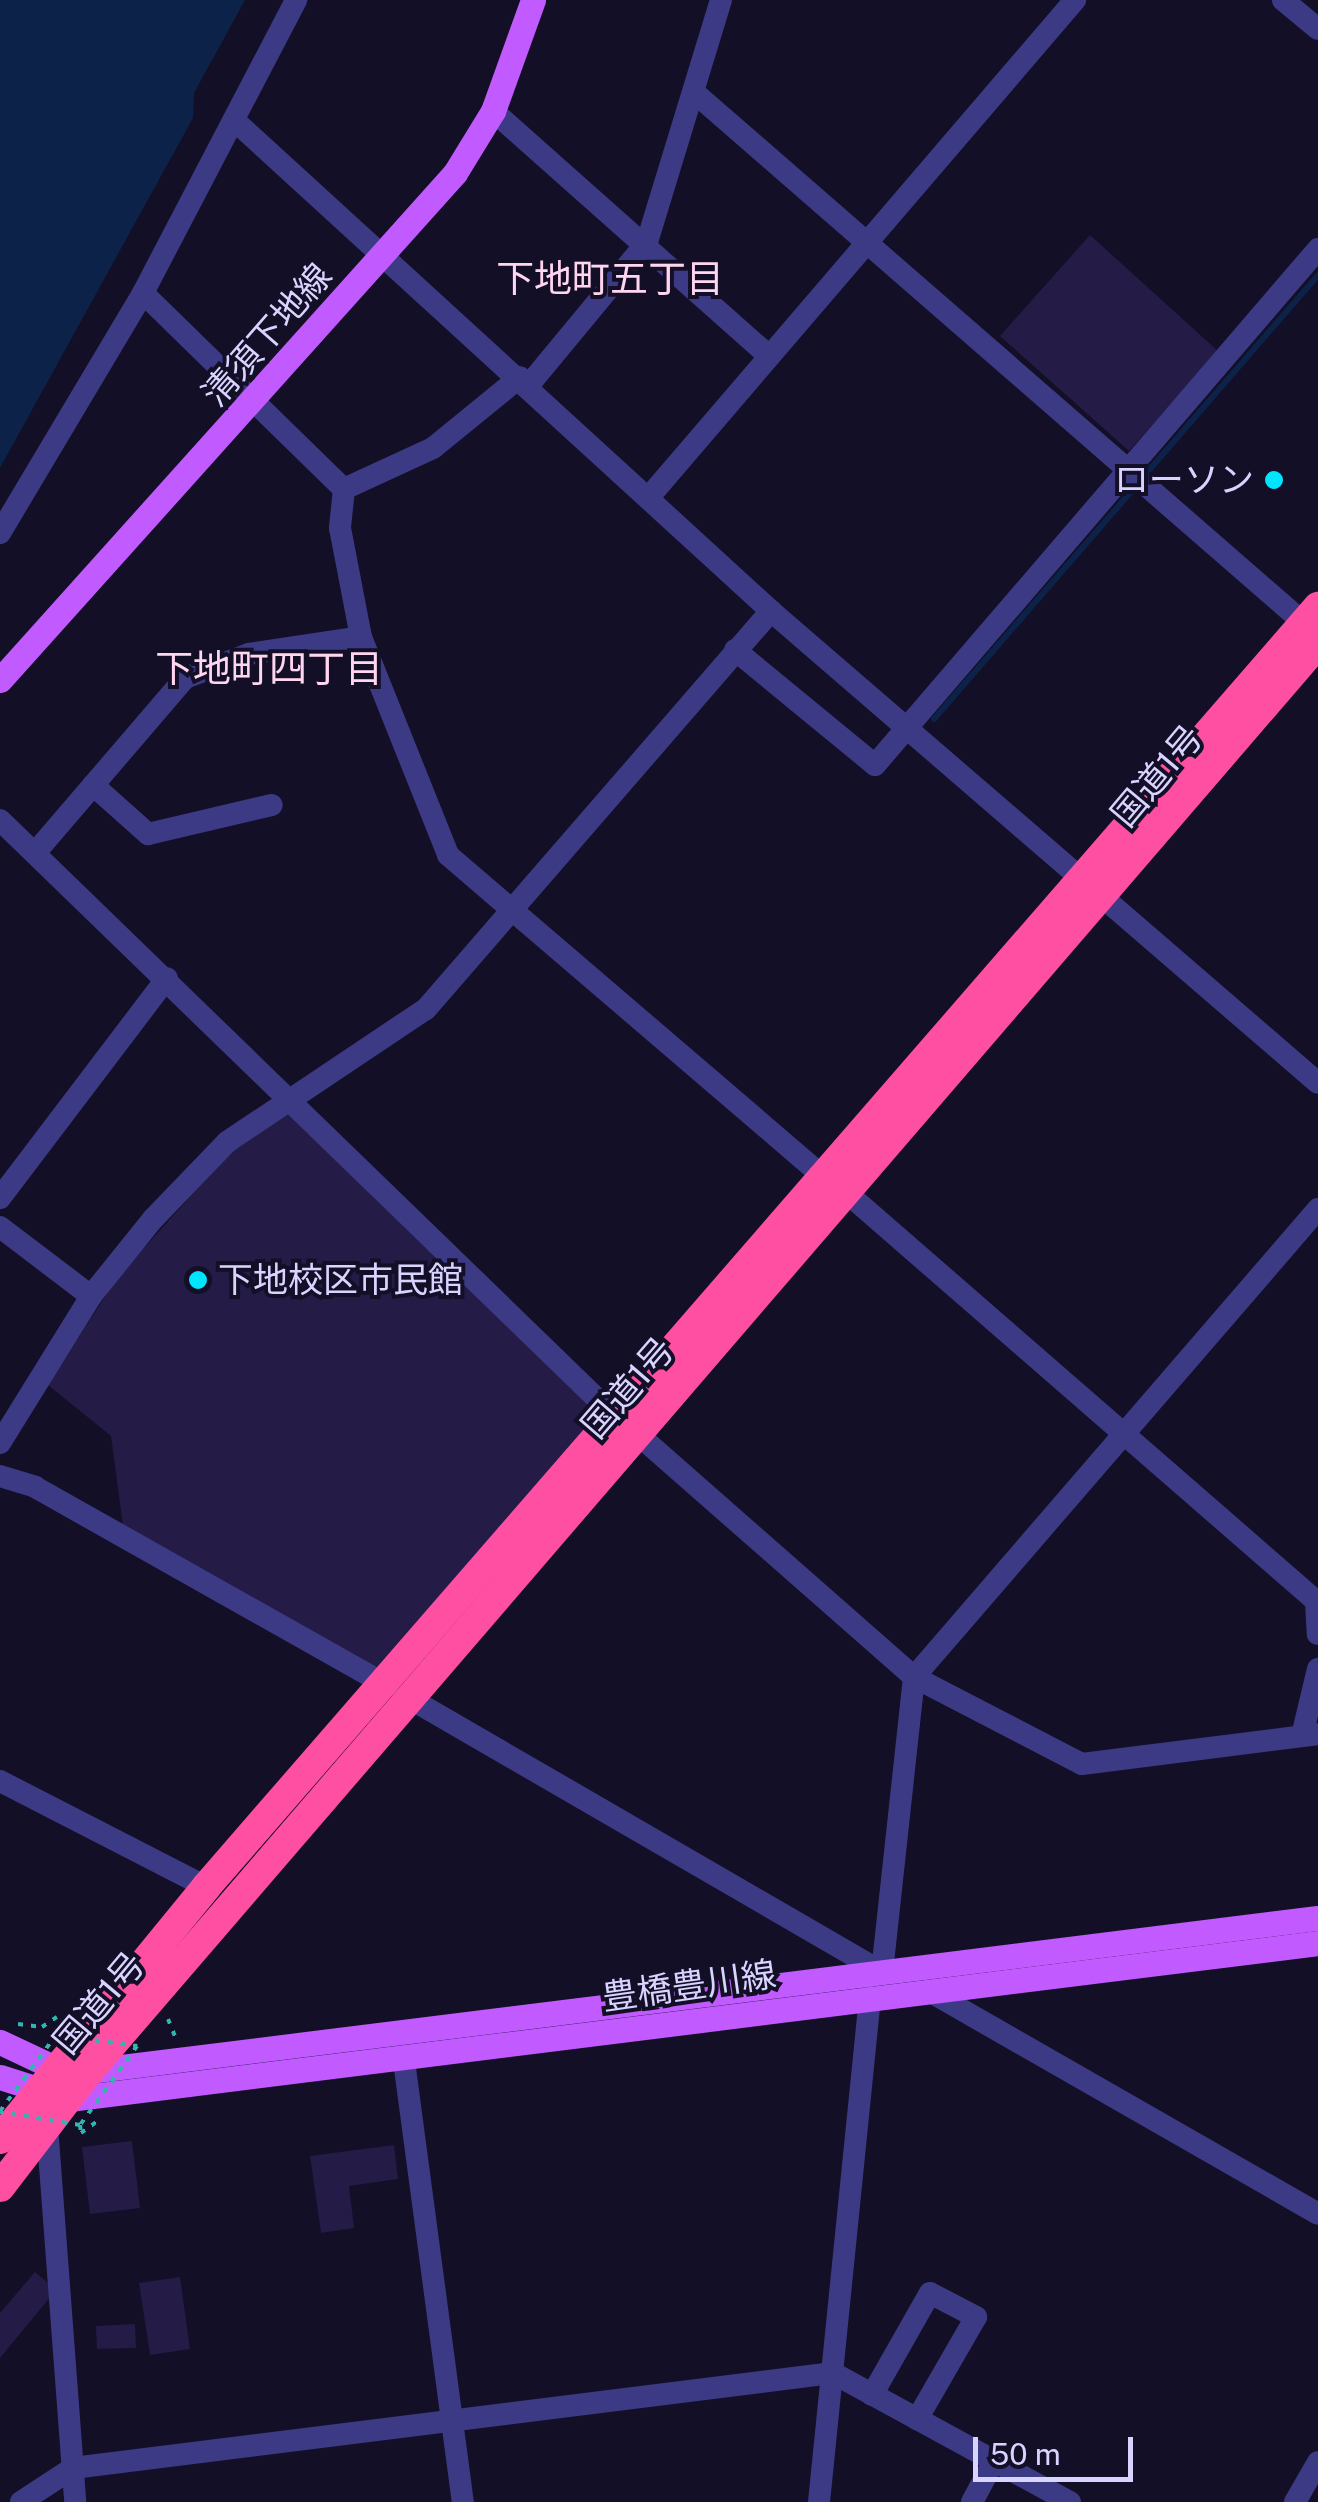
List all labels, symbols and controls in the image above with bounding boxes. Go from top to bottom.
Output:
street label: 清須下地線 [194,255,340,415]
district label: 下地町五丁目 [496,256,724,302]
place label: ローソン [1114,459,1254,501]
marker: ローソン [1263,469,1285,491]
district label: 下地町四丁目 [155,646,383,692]
street label: 国道1号 [1103,717,1211,835]
place label: 下地校区市民館 [218,1259,463,1301]
marker: 下地校区市民館 [187,1269,209,1291]
street label: 国道1号 [573,1329,683,1447]
street label: 国道1号 [45,1944,153,2062]
street label: 豊橋豊川線 [599,1953,779,2019]
scale bar [978,2417,1138,2479]
text: 50 m [990,2436,1061,2472]

